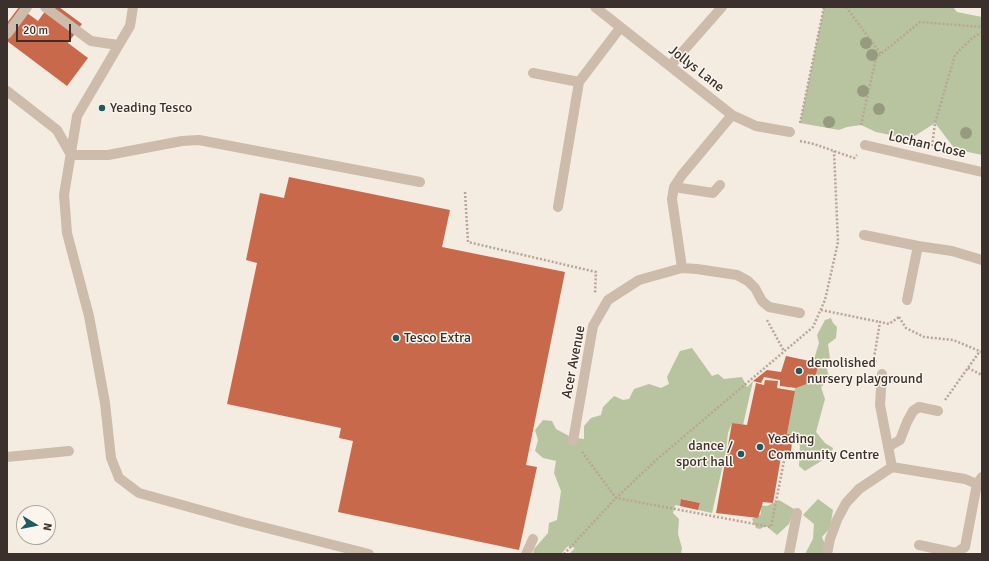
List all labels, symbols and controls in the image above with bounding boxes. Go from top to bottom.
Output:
scale bar [18,16,73,42]
text: 20 m [23,23,48,38]
street label: Jollys Lane [665,42,727,96]
place label: Yeading Tesco [110,100,192,116]
marker: Yeading Tesco [97,103,107,113]
street label: Lochan Close [887,128,967,162]
street label: Acer Avenue [559,324,589,400]
place label: Tesco Extra [404,330,471,346]
marker: Tesco Extra [391,333,401,343]
place label: demolished nursery playground [807,355,923,388]
marker: demolished nursery playground [794,366,804,376]
place label: Yeading Community Centre [768,431,879,464]
place label: dance / sport hall [676,438,733,470]
marker: Yeading Community Centre [755,442,765,452]
marker: dance / sport hall [736,449,746,459]
north arrow [16,505,56,545]
text: N [40,522,54,532]

